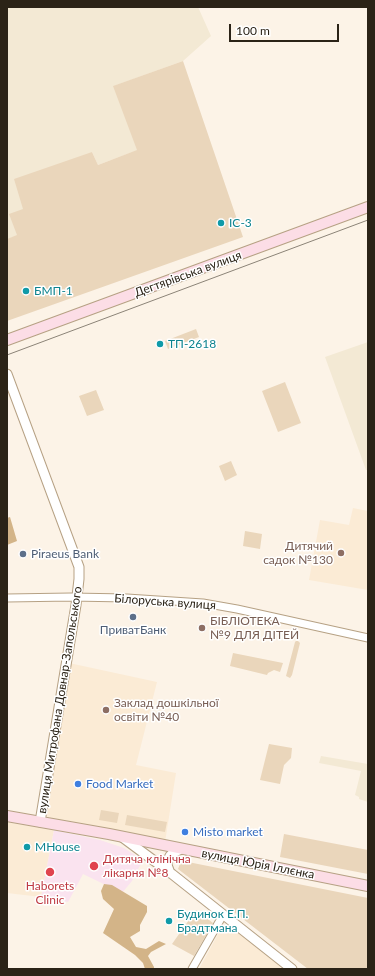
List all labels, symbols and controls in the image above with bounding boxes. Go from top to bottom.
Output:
scale bar [231,16,341,42]
text: 100 m [236,23,270,38]
place label: ІС-3 [229,216,252,230]
marker: ІС-3 [216,218,226,228]
street label: Дегтярівська вулиця [132,248,244,300]
place label: БМП-1 [34,284,73,298]
marker: БМП-1 [21,286,31,296]
place label: ТП-2618 [168,337,216,351]
marker: ТП-2618 [155,339,165,349]
place label: Дитячий садок №130 [263,539,333,567]
place label: Piraeus Bank [31,547,99,561]
marker: Дитячий садок №130 [336,548,346,558]
marker: Piraeus Bank [18,549,28,559]
street label: вулиця Митрофана Довнар-Запольського [35,585,85,815]
street label: Білоруська вулиця [114,591,216,613]
marker: ПриватБанк [128,612,138,622]
place label: БІБЛІОТЕКА №9 ДЛЯ ДІТЕЙ [210,614,299,642]
place label: ПриватБанк [100,623,166,637]
marker: БІБЛІОТЕКА №9 ДЛЯ ДІТЕЙ [197,623,207,633]
place label: Заклад дошкільної освіти №40 [114,696,219,724]
marker: Заклад дошкільної освіти №40 [101,705,111,715]
place label: Food Market [86,777,153,791]
marker: Food Market [73,779,83,789]
place label: Misto market [193,825,263,839]
marker: Misto market [180,827,190,837]
place label: MHouse [35,840,80,854]
marker: MHouse [22,842,32,852]
street label: вулиця Юрія Іллєнка [200,846,316,882]
place label: Дитяча клінічна лікарня №8 [103,852,191,880]
marker: Дитяча клінічна лікарня №8 [88,860,100,872]
marker: Haborets Clinic [44,866,56,878]
place label: Haborets Clinic [26,879,74,907]
place label: Будинок Е.П. Брадтмана [177,907,248,935]
marker: Будинок Е.П. Брадтмана [164,916,174,926]

